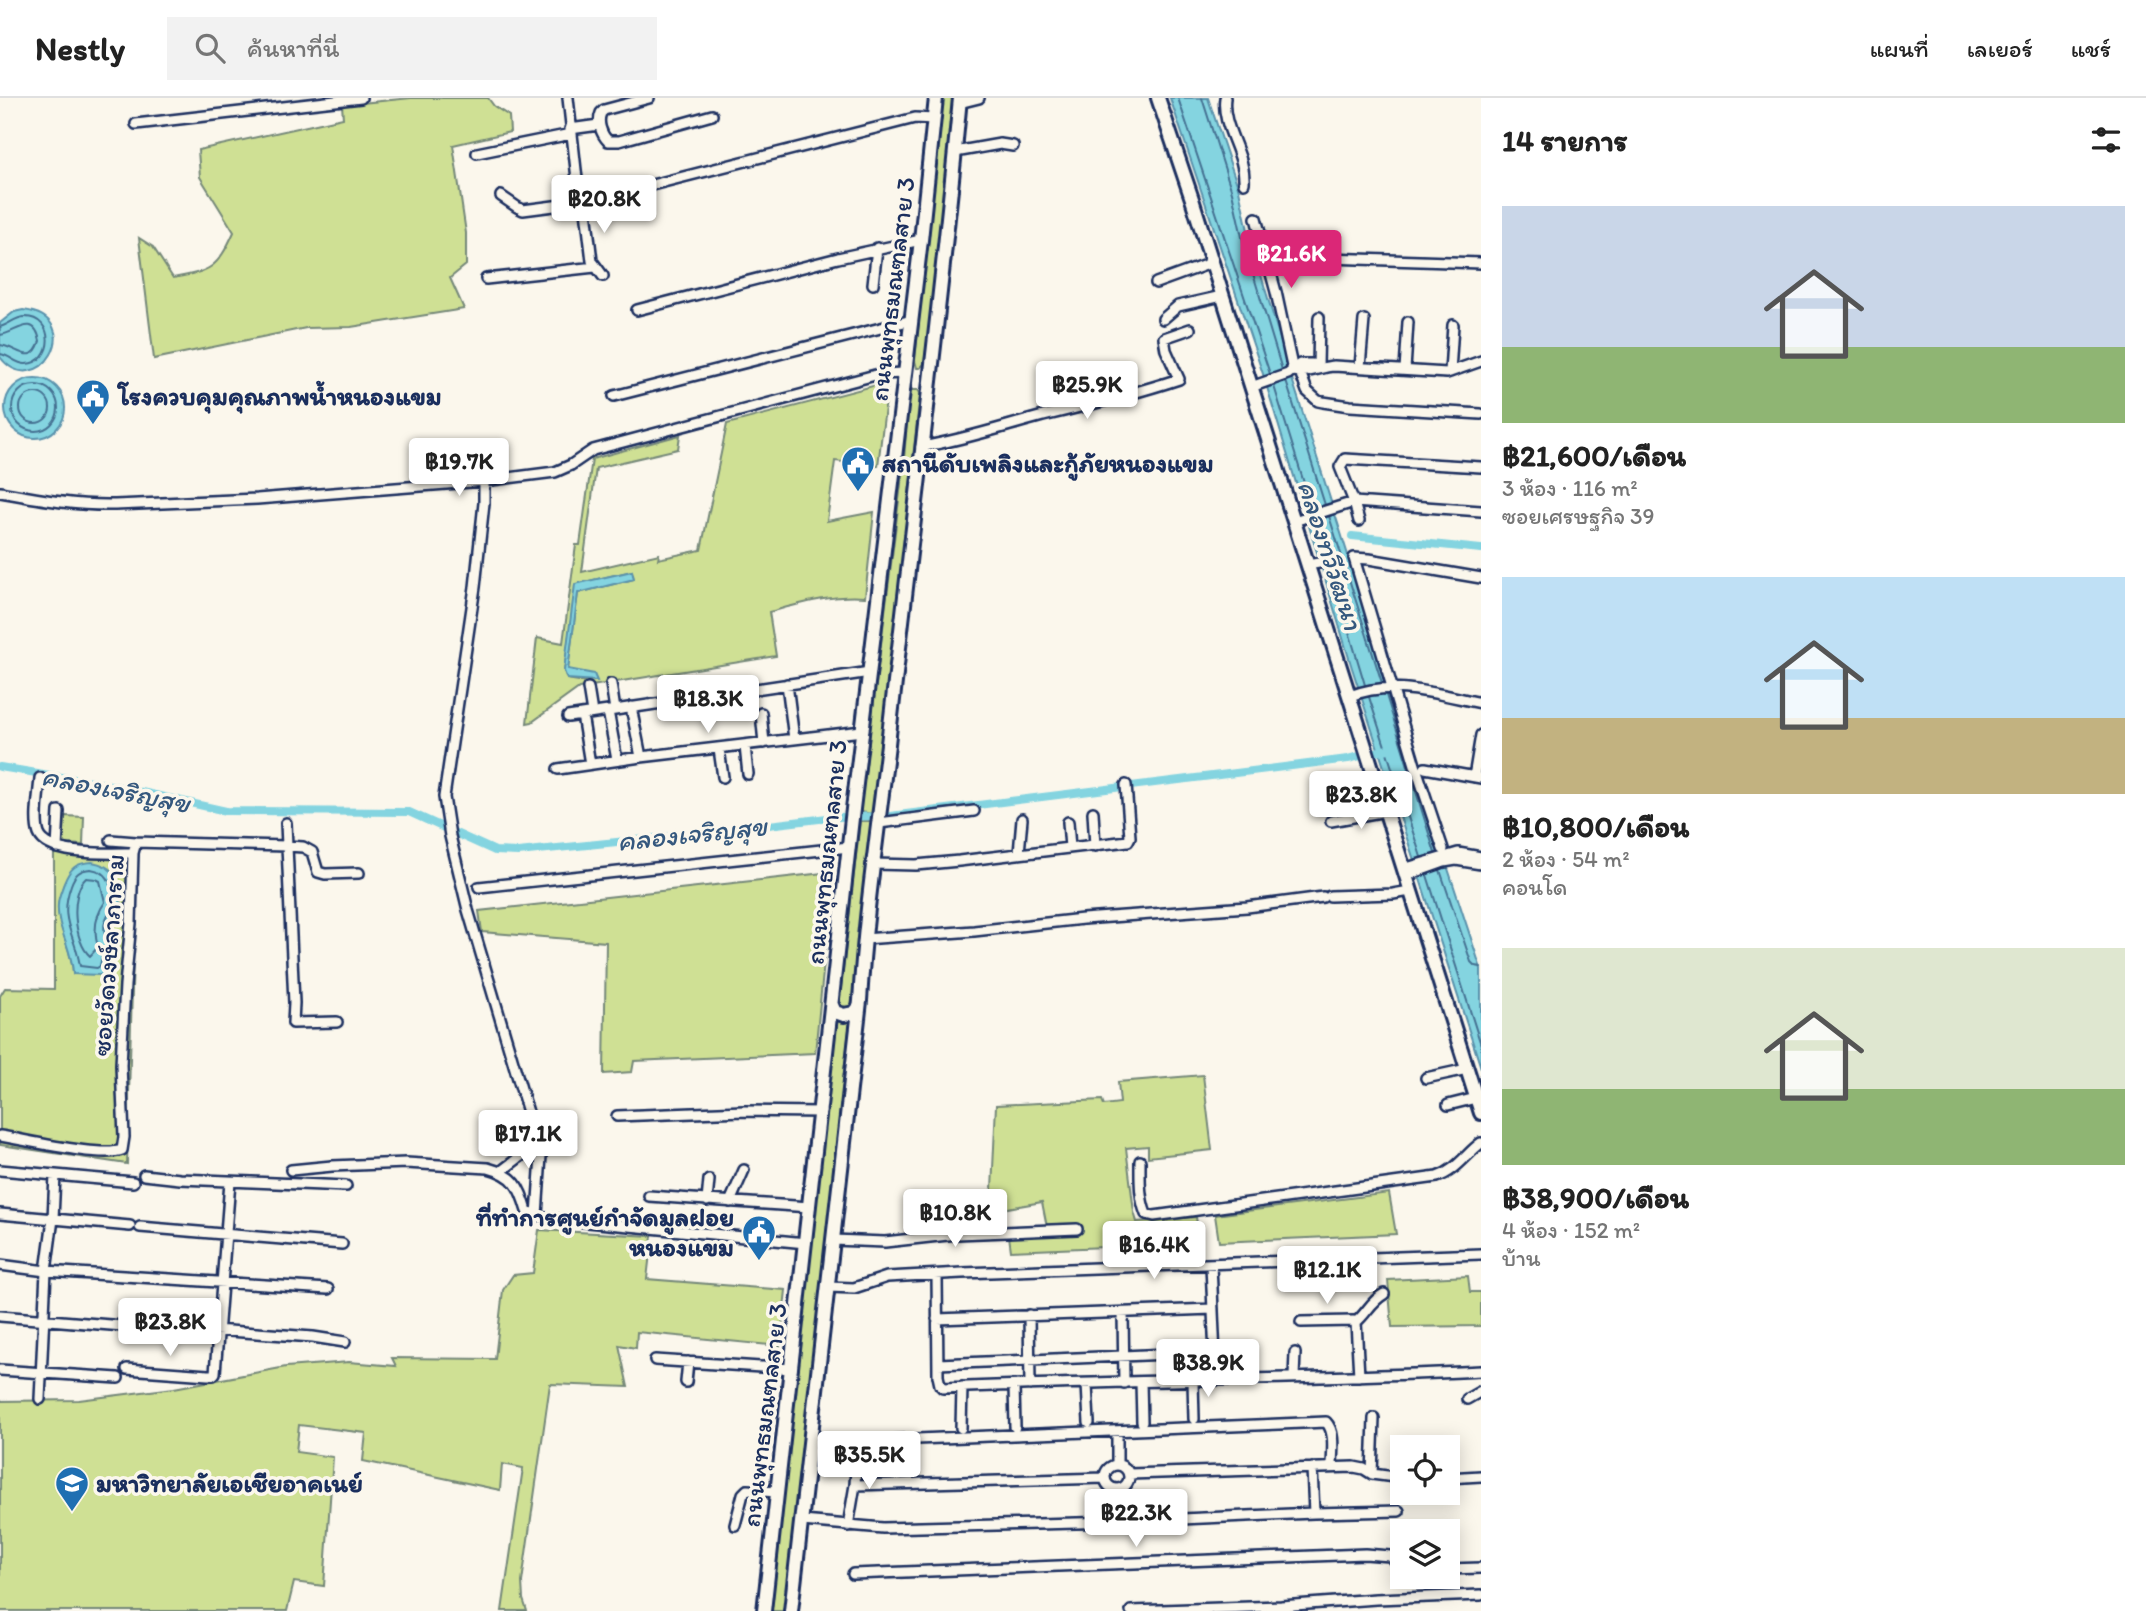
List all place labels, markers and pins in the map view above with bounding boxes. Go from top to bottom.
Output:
pin: ฿20.8K [547,176,661,235]
pin: ฿21.6K [1234,230,1348,290]
pin: ฿25.9K [1030,362,1144,421]
public building icon: โรงควบคุมคุณภาพน้ำหนองแขม [74,377,112,426]
place label: โรงควบคุมคุณภาพน้ำหนองแขม [116,380,442,414]
pin: ฿19.7K [402,438,516,498]
public building icon: สถานีดับเพลิงและกู้ภัยหนองแขม [839,444,877,493]
place label: สถานีดับเพลิงและกู้ภัยหนองแขม [882,447,1214,481]
pin: ฿18.3K [651,676,765,735]
pin: ฿23.8K [1304,772,1418,831]
pin: ฿17.1K [471,1110,585,1170]
pin: ฿10.8K [898,1190,1012,1249]
place label: ที่ทำการศูนย์กำจัดมูลฝอย หนองแขม [475,1201,734,1263]
public building icon: ที่ทำการศูนย์กำจัดมูลฝอย หนองแขม [740,1213,778,1262]
pin: ฿16.4K [1097,1222,1211,1281]
pin: ฿12.1K [1270,1246,1384,1306]
pin: ฿23.8K [113,1298,227,1358]
pin: ฿38.9K [1151,1340,1265,1399]
pin: ฿35.5K [812,1432,926,1491]
school or university icon: มหาวิทยาลัยเอเชียอาคเนย์ [53,1464,91,1513]
place label: มหาวิทยาลัยเอเชียอาคเนย์ [96,1467,363,1499]
pin: ฿22.3K [1079,1490,1193,1549]

